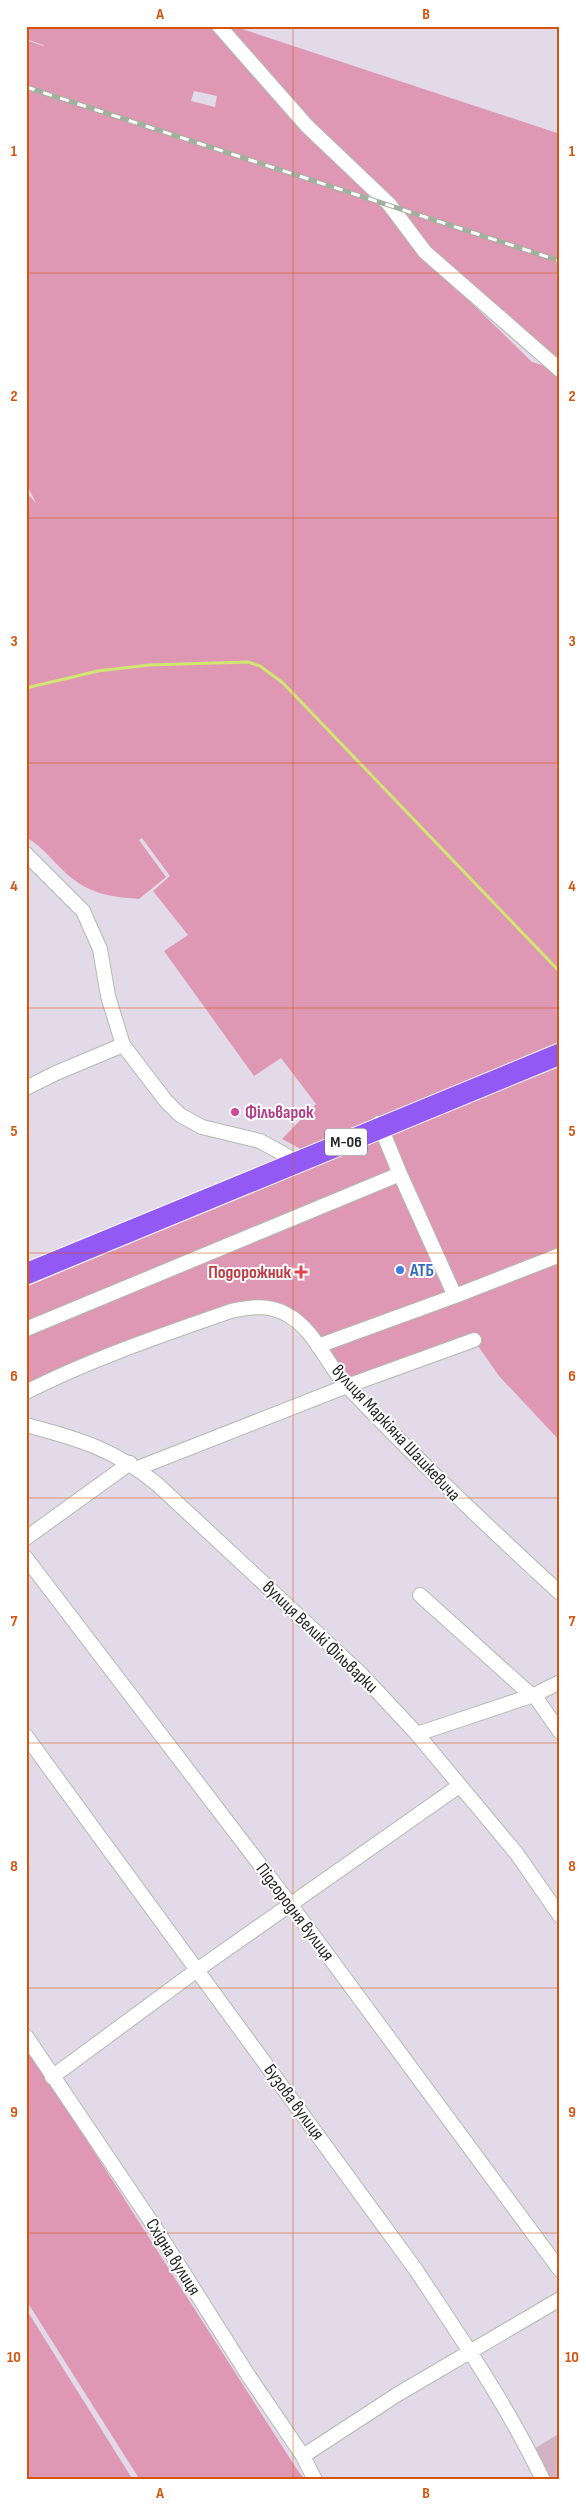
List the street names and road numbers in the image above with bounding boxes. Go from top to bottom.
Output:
road number: М-06 [325,1128,367,1156]
street label: вулиця Маркіяна Шашкевича [327,1360,465,1506]
street label: вулиця Великі Фільварки [258,1577,382,1697]
street label: Підгородня вулиця [252,1859,338,1965]
street label: Бузова вулиця [260,2060,328,2144]
street label: Східна вулиця [141,2215,205,2299]

